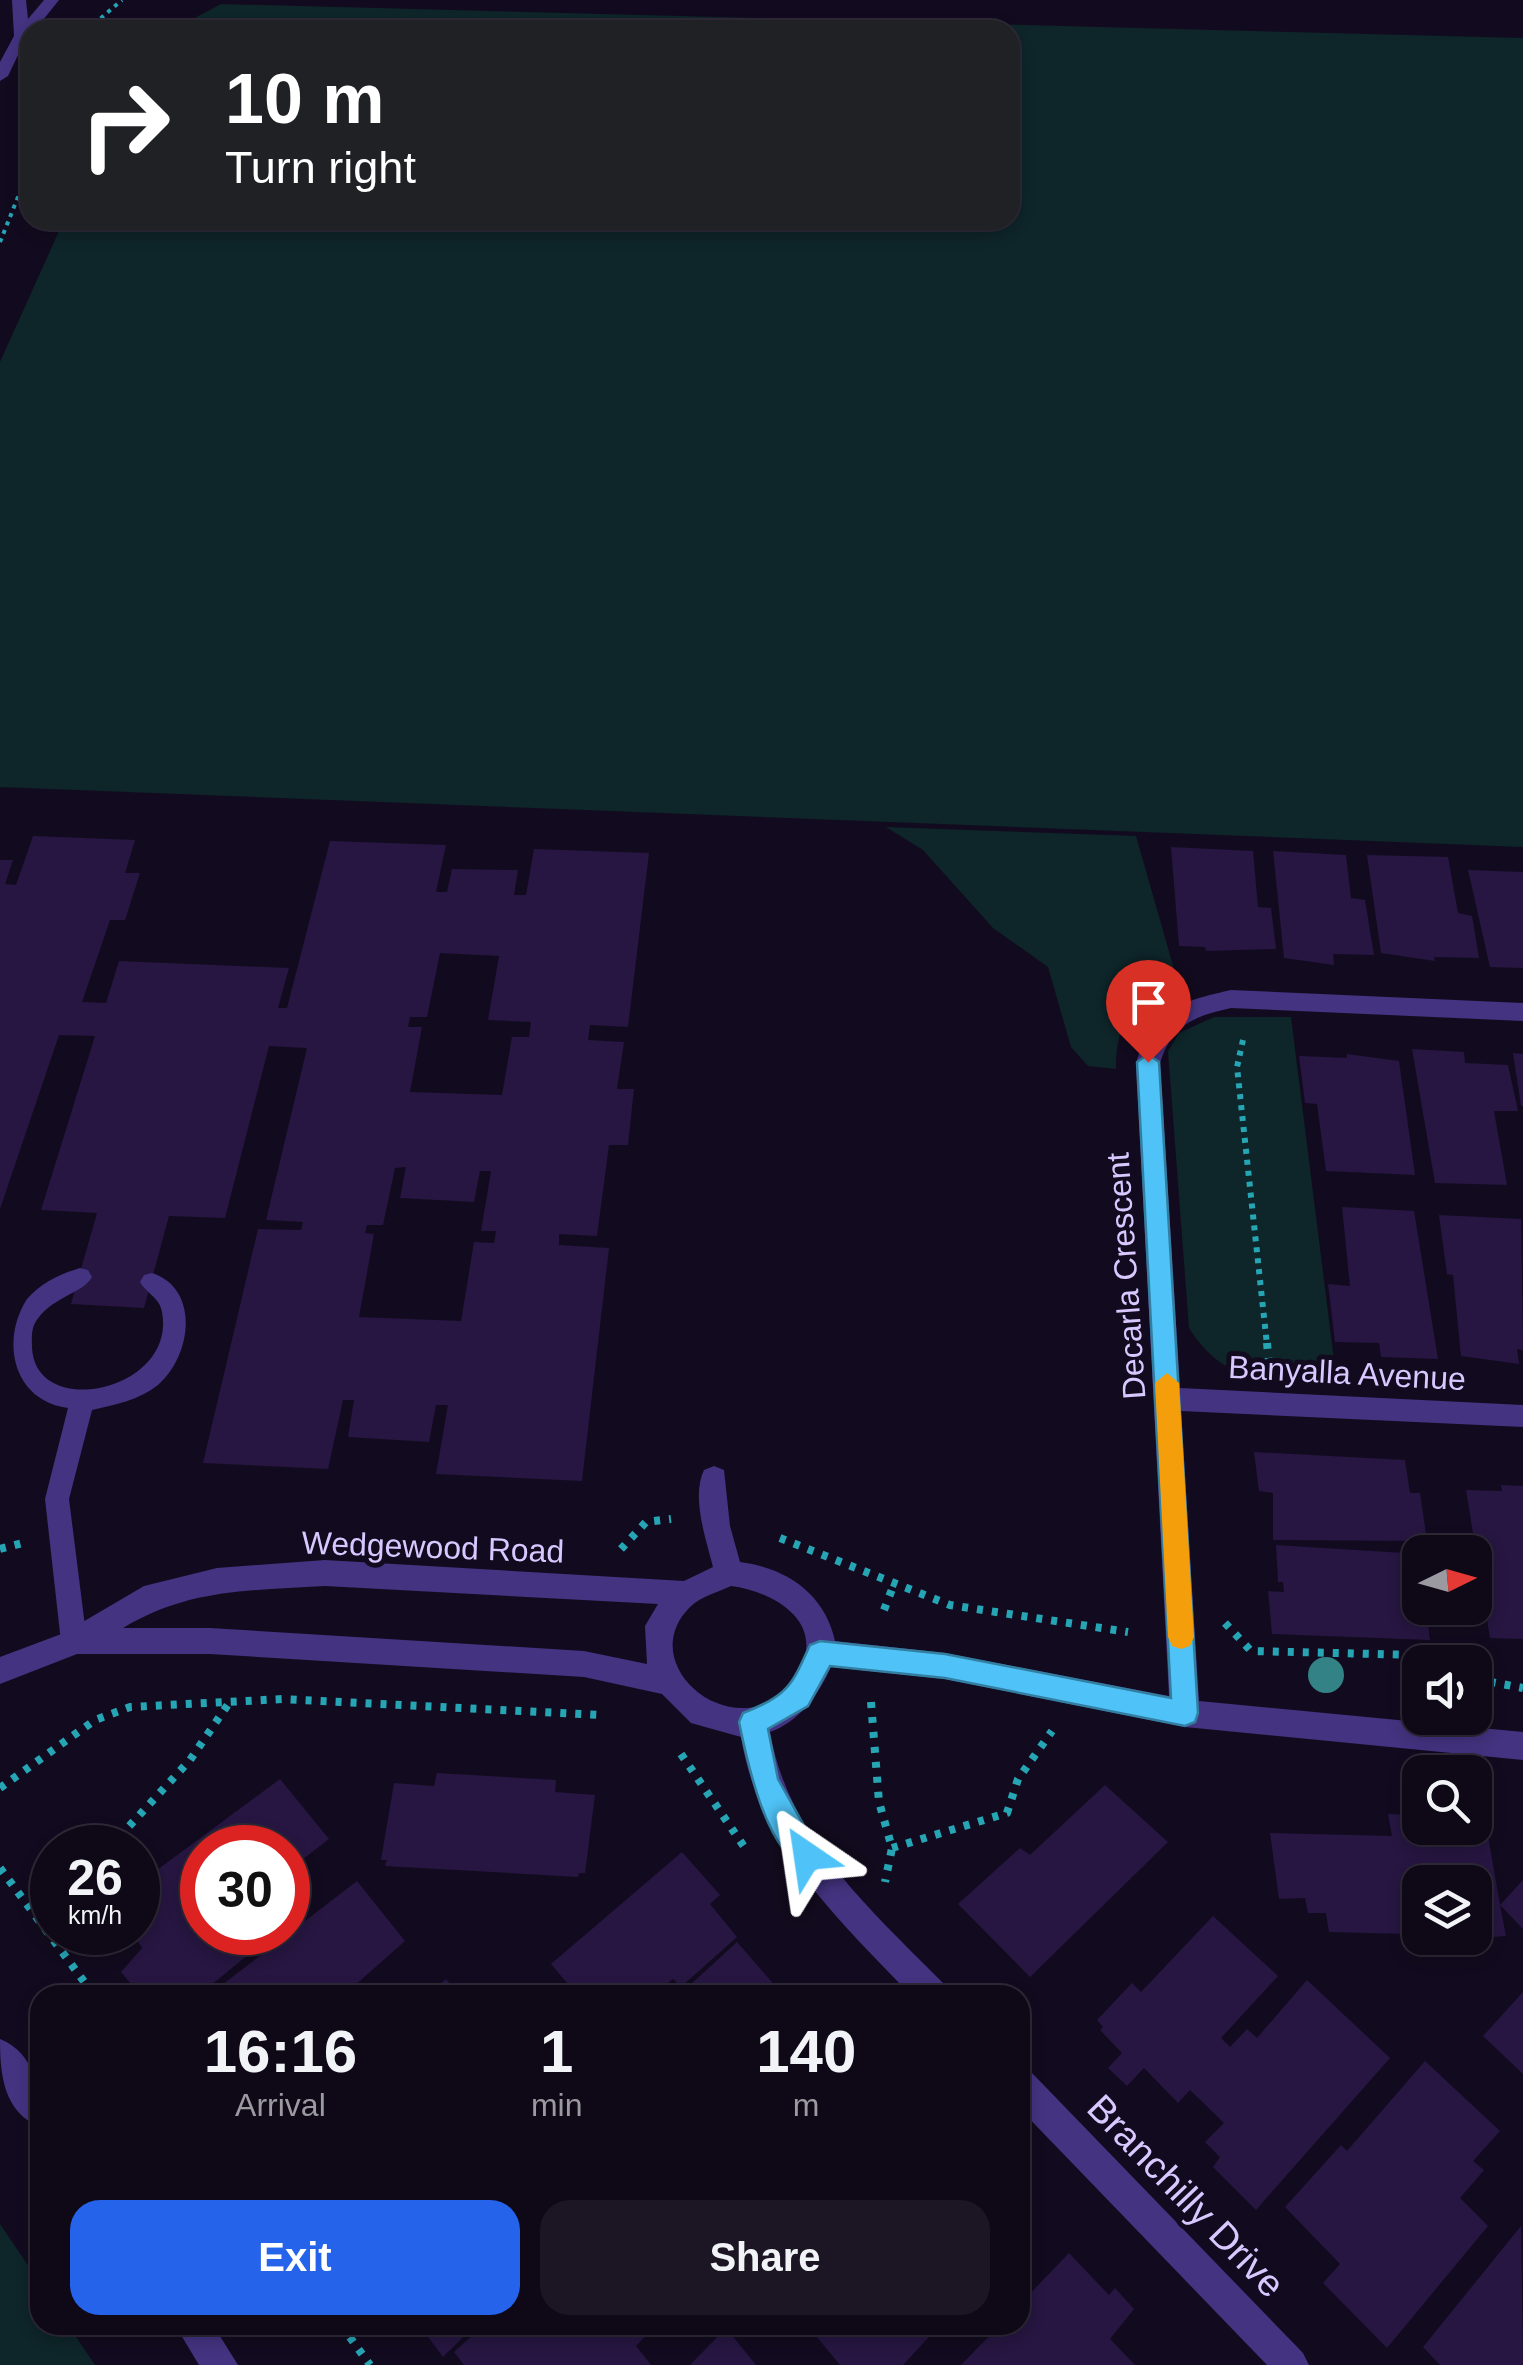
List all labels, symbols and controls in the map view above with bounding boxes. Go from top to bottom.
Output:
icon: right [60,60,190,190]
text: 10 m [225,60,385,138]
text: Turn right [225,142,416,193]
pin [1106,960,1191,1063]
icon: arrive [1121,975,1176,1030]
street label: Decarla Crescent [1099,1151,1153,1401]
street label: Banyalla Avenue [1227,1349,1467,1397]
street label: Wedgewood Road [301,1524,565,1570]
north arrow [1402,1535,1492,1625]
map controls [1402,1535,1492,1955]
button: sound [1402,1645,1492,1735]
button: search [1402,1755,1492,1845]
position arrow [755,1804,859,1908]
speed limit sign: 30 [180,1825,310,1955]
text: 26 [67,1850,123,1906]
button: layers [1402,1865,1492,1955]
text: km/h [68,1901,122,1929]
text: 16:16 [204,2018,357,2085]
text: 1 [540,2018,573,2085]
text: 140 [756,2018,856,2085]
street label: Branchilly Drive [1079,2086,1293,2306]
text: Arrival [235,2087,326,2123]
text: min [531,2087,582,2123]
text: m [793,2087,820,2123]
button: Exit [70,2200,520,2315]
button: Share [540,2200,990,2315]

